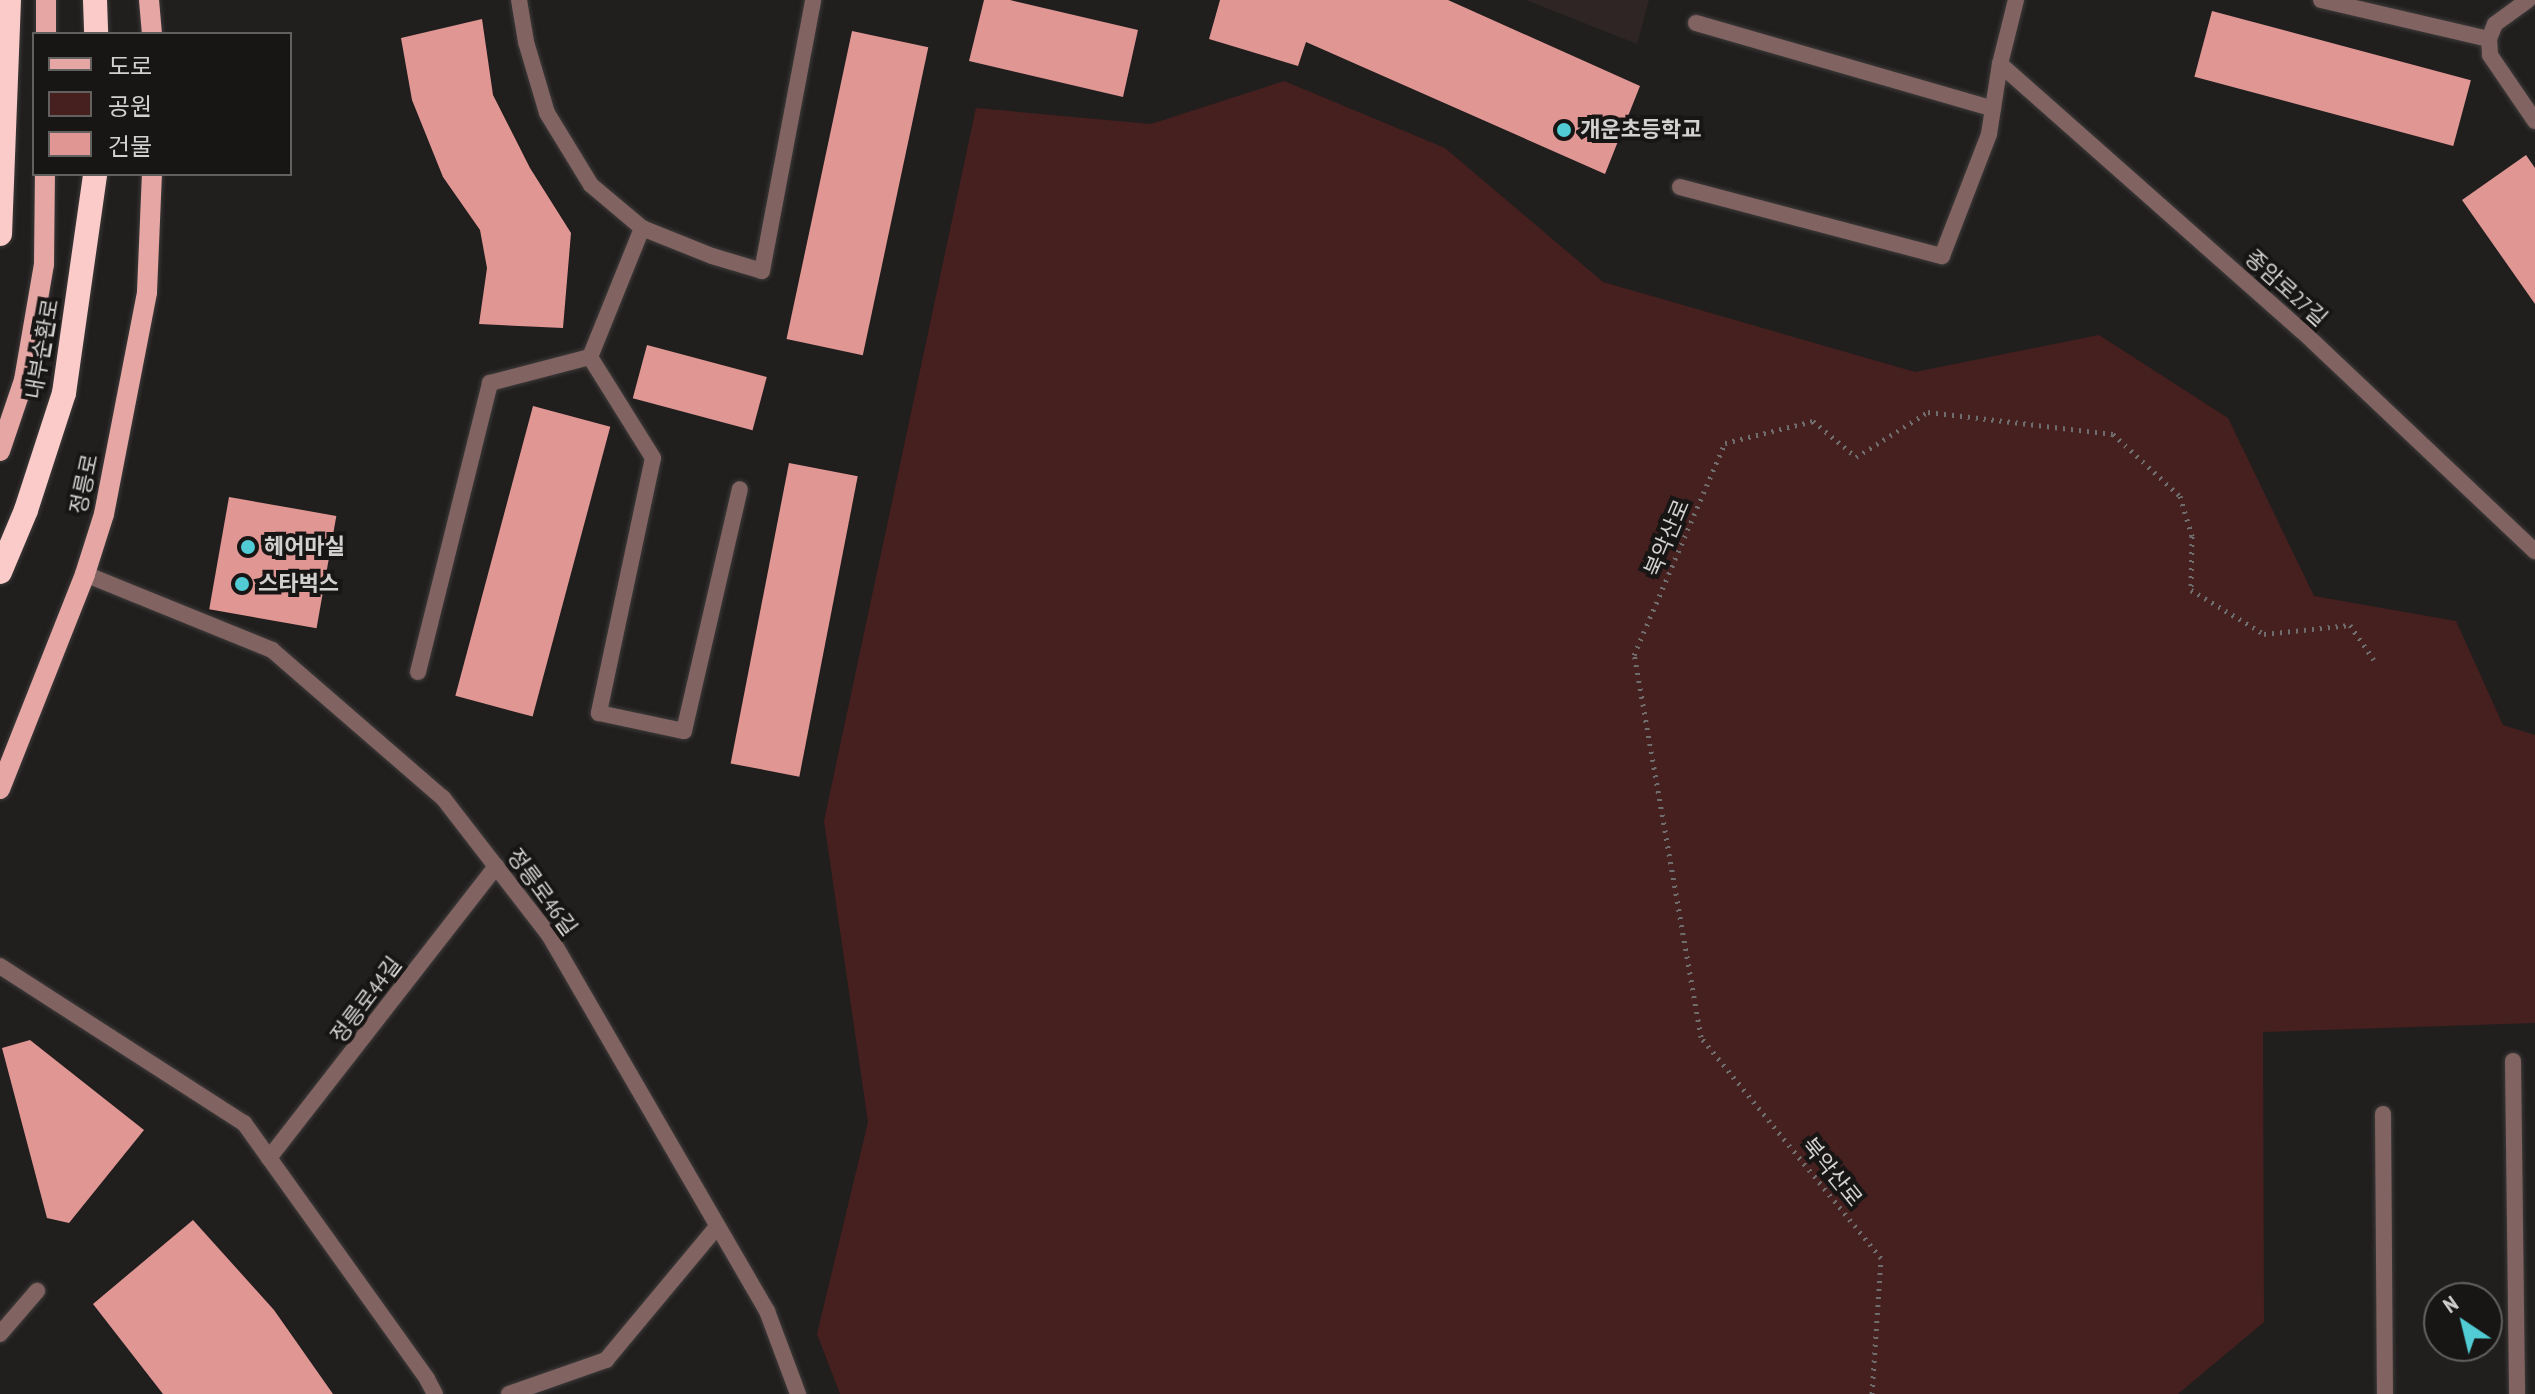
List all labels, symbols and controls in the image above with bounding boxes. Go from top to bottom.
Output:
legend [32,32,292,176]
text: 도로 [108,51,152,82]
text: 공원 [108,91,152,122]
place label: 개운초등학교 [1580,117,1701,143]
marker: 개운초등학교 [1555,121,1573,139]
text: 건물 [108,131,152,162]
street label: 종암로27길 [2240,244,2332,332]
street label: 내부순환로 [20,297,64,401]
street label: 정릉로 [65,452,103,516]
street label: 북악산로 [1639,496,1695,580]
place label: 헤어마실 [264,534,345,560]
marker: 헤어마실 [239,538,257,556]
place label: 스타벅스 [258,571,339,597]
marker: 스타벅스 [233,575,251,593]
street label: 정릉로46길 [502,843,582,941]
street label: 정릉로44길 [325,952,407,1048]
street label: 북악산로 [1796,1132,1868,1212]
north arrow [2423,1282,2503,1362]
text: N [2437,1289,2463,1319]

